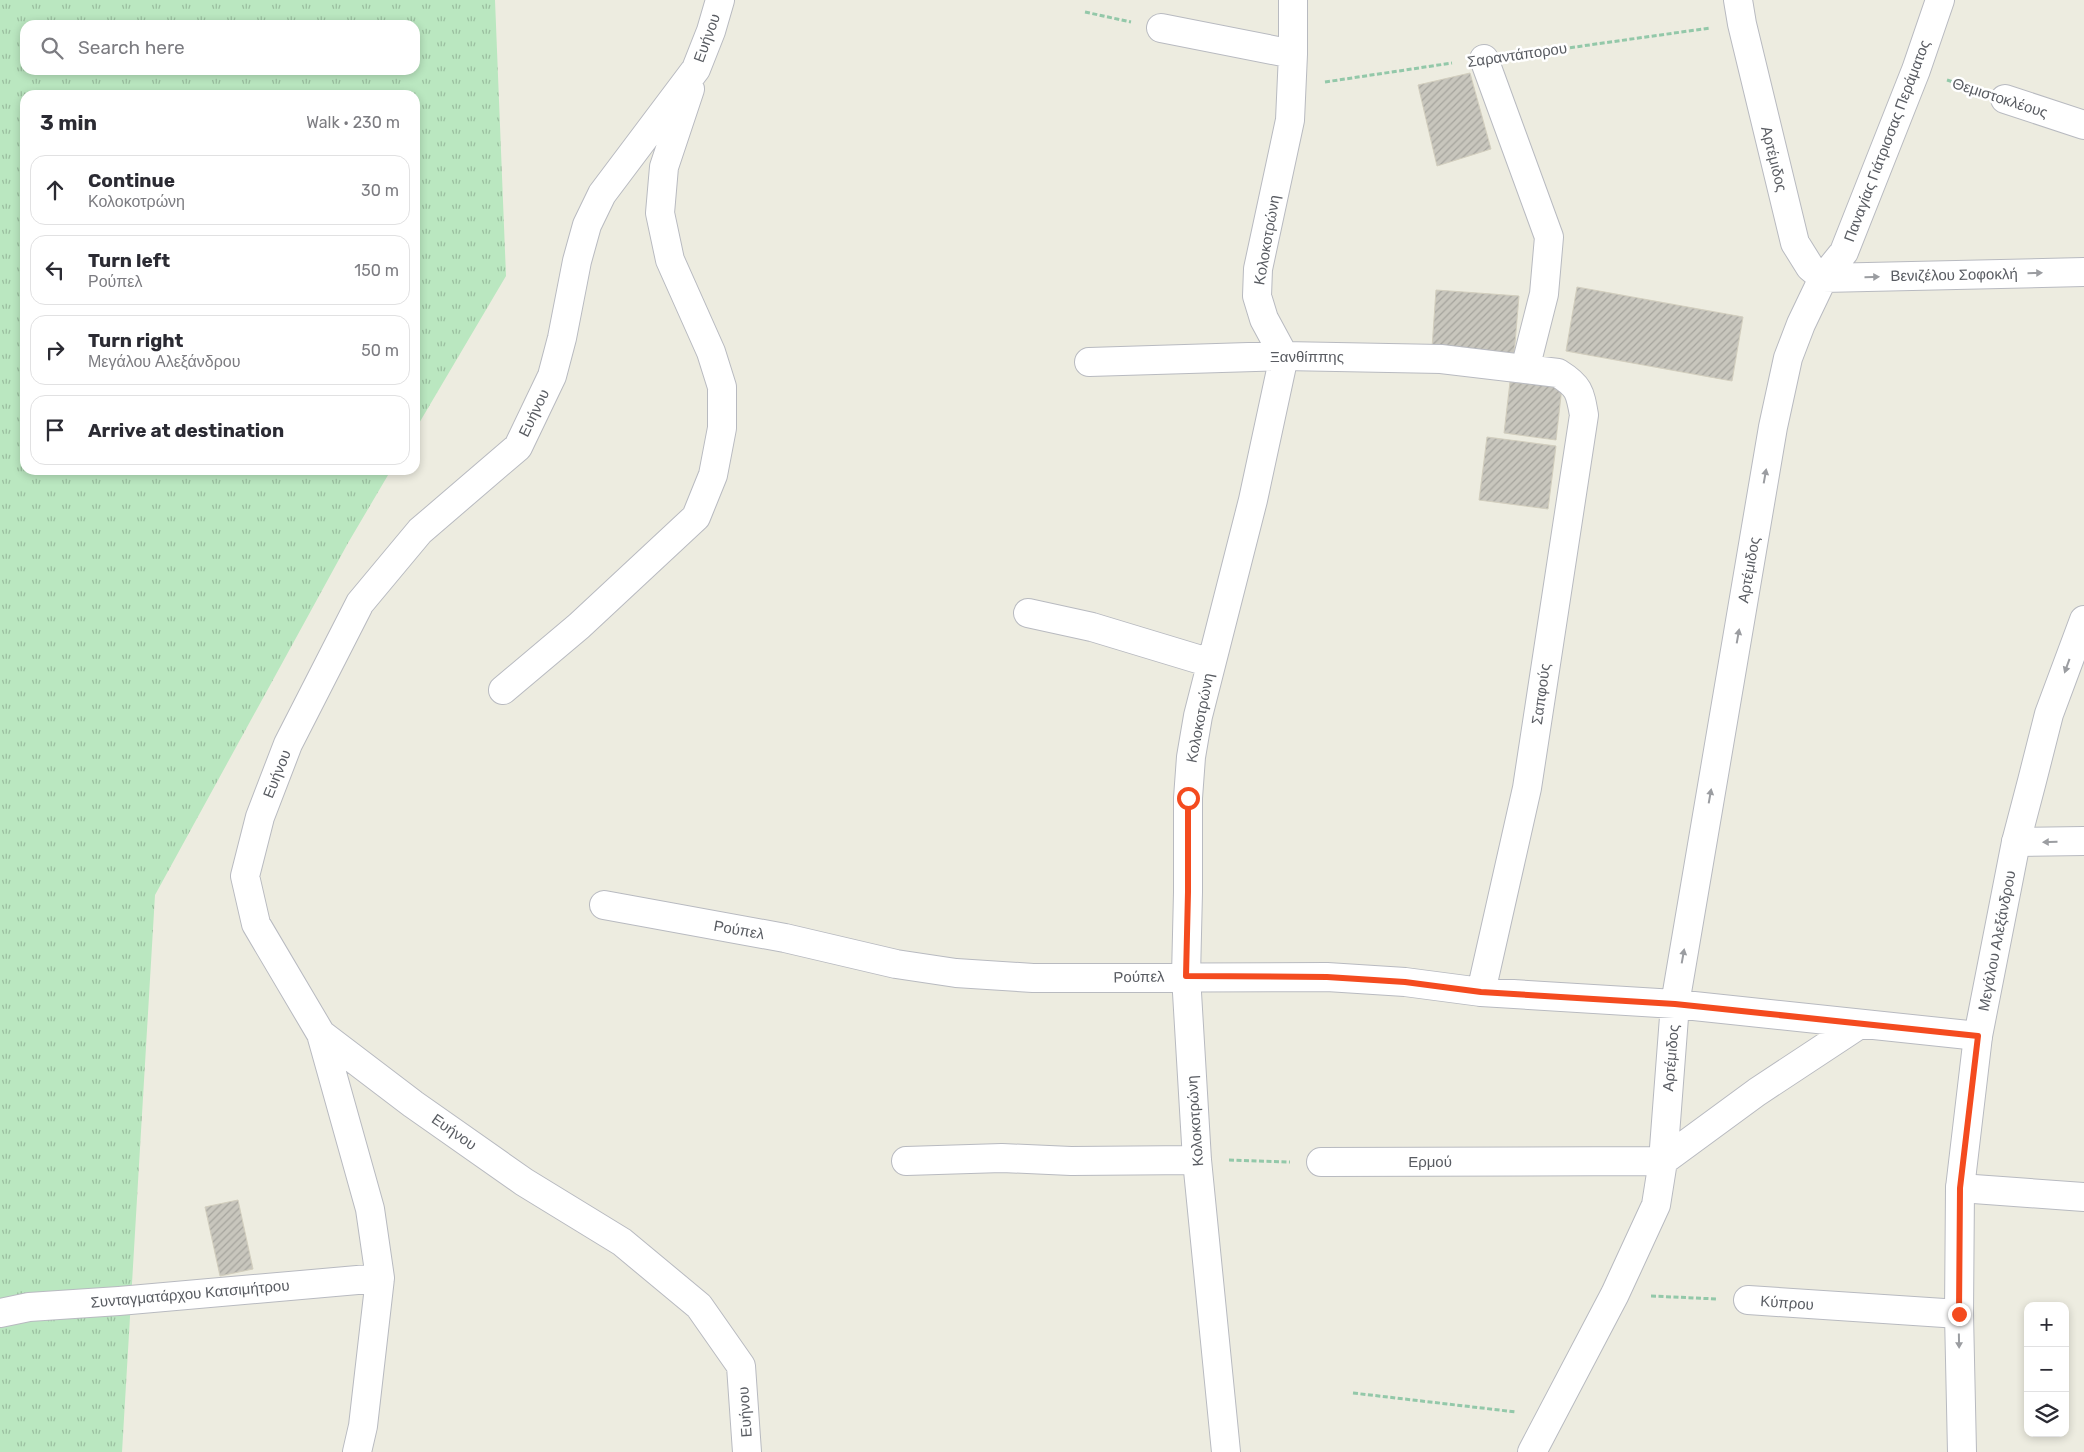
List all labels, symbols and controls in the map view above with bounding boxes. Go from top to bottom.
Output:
street label: Ευήνου [690,11,724,65]
search box [20,20,420,75]
icon: search [38,34,66,62]
text: Search here [78,36,185,59]
street label: Παναγίας Γιάτρισσας Περάματος [1840,37,1934,245]
street label: Σαραντάπορου [1466,39,1568,71]
street label: Θεμιστοκλέους [1950,74,2050,122]
text: 3 min [40,110,97,135]
text: Walk · 230 m [306,113,400,132]
street label: Αρτέμιδος [1757,124,1791,194]
text: Continue [88,169,175,192]
icon: ahead [41,176,69,204]
text: 30 m [361,181,399,200]
text: Κολοκοτρώνη [88,192,185,211]
street label: Κολοκοτρώνη [1250,194,1284,286]
text: Turn left [88,249,170,272]
icon: left [41,256,69,284]
text: 150 m [354,261,399,280]
street label: Βενιζέλου Σοφοκλή [1890,265,2018,285]
one-way arrow [2027,269,2043,277]
text: Ρούπελ [88,272,143,291]
one-way arrow [1864,273,1880,281]
text: Turn right [88,329,183,352]
icon: right [41,336,69,364]
text: 50 m [361,341,399,360]
street label: Ξανθίππης [1270,348,1344,366]
text: Μεγάλου Αλεξάνδρου [88,352,240,371]
street label: Ευήνου [515,386,553,440]
icon: arrive [41,416,69,444]
text: Arrive at destination [88,419,284,442]
one-way arrow [1761,467,1769,483]
street label: Αρτέμιδος [1734,536,1764,604]
one-way arrow [1734,628,1742,644]
one-way arrow [2063,658,2070,673]
street label: Σαπφούς [1528,662,1554,726]
street label: Κολοκοτρώνη [1182,672,1218,764]
street label: Ευήνου [259,747,295,801]
route start [1177,787,1200,810]
one-way arrow [1707,788,1715,804]
one-way arrow [2042,838,2058,846]
street label: Μεγάλου Αλεξάνδρου [1975,869,2019,1013]
street label: Ρούπελ [712,917,766,943]
one-way arrow [1680,948,1688,964]
street label: Ρούπελ [1113,968,1165,986]
street label: Αρτέμιδος [1659,1024,1683,1092]
street label: Κολοκοτρώνη [1183,1075,1207,1167]
street label: Ευήνου [428,1110,480,1154]
street label: Ερμού [1408,1153,1452,1171]
street label: Συνταγματάρχου Κατσιμήτρου [90,1276,290,1312]
street label: Κύπρου [1760,1292,1814,1314]
map controls [2024,1302,2069,1437]
button: + [2024,1302,2069,1347]
route end [1948,1303,1971,1326]
one-way arrow [1956,1333,1964,1349]
button: − [2024,1347,2069,1392]
street label: Ευήνου [734,1386,756,1438]
button: layers [2024,1392,2069,1437]

